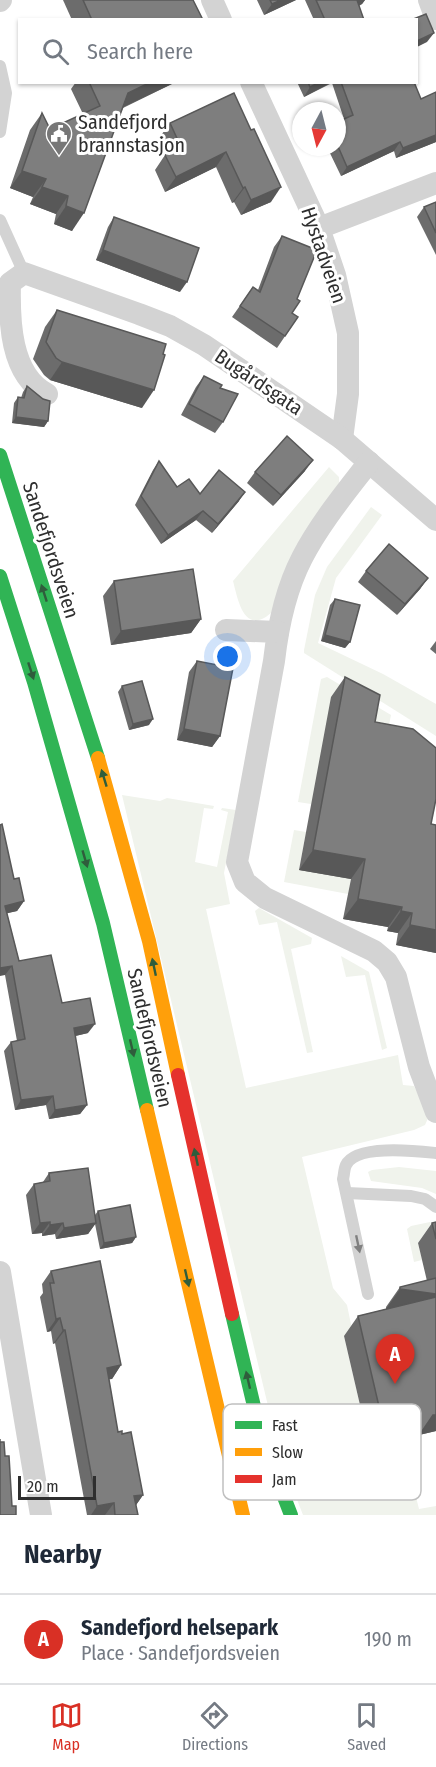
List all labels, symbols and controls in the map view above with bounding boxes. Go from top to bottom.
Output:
search box [18,18,418,84]
icon: search [39,35,72,68]
text: Search here [87,38,193,65]
north arrow [292,102,346,156]
place label: Sandefjord brannstasjon [78,110,185,157]
public building icon: Sandefjord brannstasjon [44,119,74,157]
street label: Hystadveien [296,204,352,306]
street label: Bugårdsgata [210,344,308,420]
street label: Sandefjordsveien [18,479,84,621]
one-way arrow [39,584,49,602]
your location [213,642,242,671]
one-way arrow [27,662,36,680]
one-way arrow [99,769,108,787]
one-way arrow [81,850,90,868]
one-way arrow [149,957,159,976]
street label: Sandefjordsveien [122,966,178,1110]
one-way arrow [128,1039,138,1057]
one-way arrow [191,1147,200,1166]
one-way arrow [353,1234,363,1253]
one-way arrow [182,1268,192,1287]
pin: A [376,1334,414,1384]
one-way arrow [242,1370,252,1389]
legend [223,1404,421,1500]
text: Fast [272,1416,299,1435]
text: Slow [272,1443,303,1462]
text: Jam [272,1470,297,1489]
scale bar [18,1473,96,1500]
text: 20 m [27,1477,58,1496]
text: Nearby [24,1539,101,1570]
text: Sandefjord helsepark [81,1614,278,1641]
text: A [38,1627,49,1651]
text: 190 m [364,1627,412,1651]
text: Place · Sandefjordsveien [81,1641,280,1665]
tab: Map [50,1699,83,1754]
tab: Directions [182,1699,248,1754]
tab: Saved [347,1699,386,1754]

